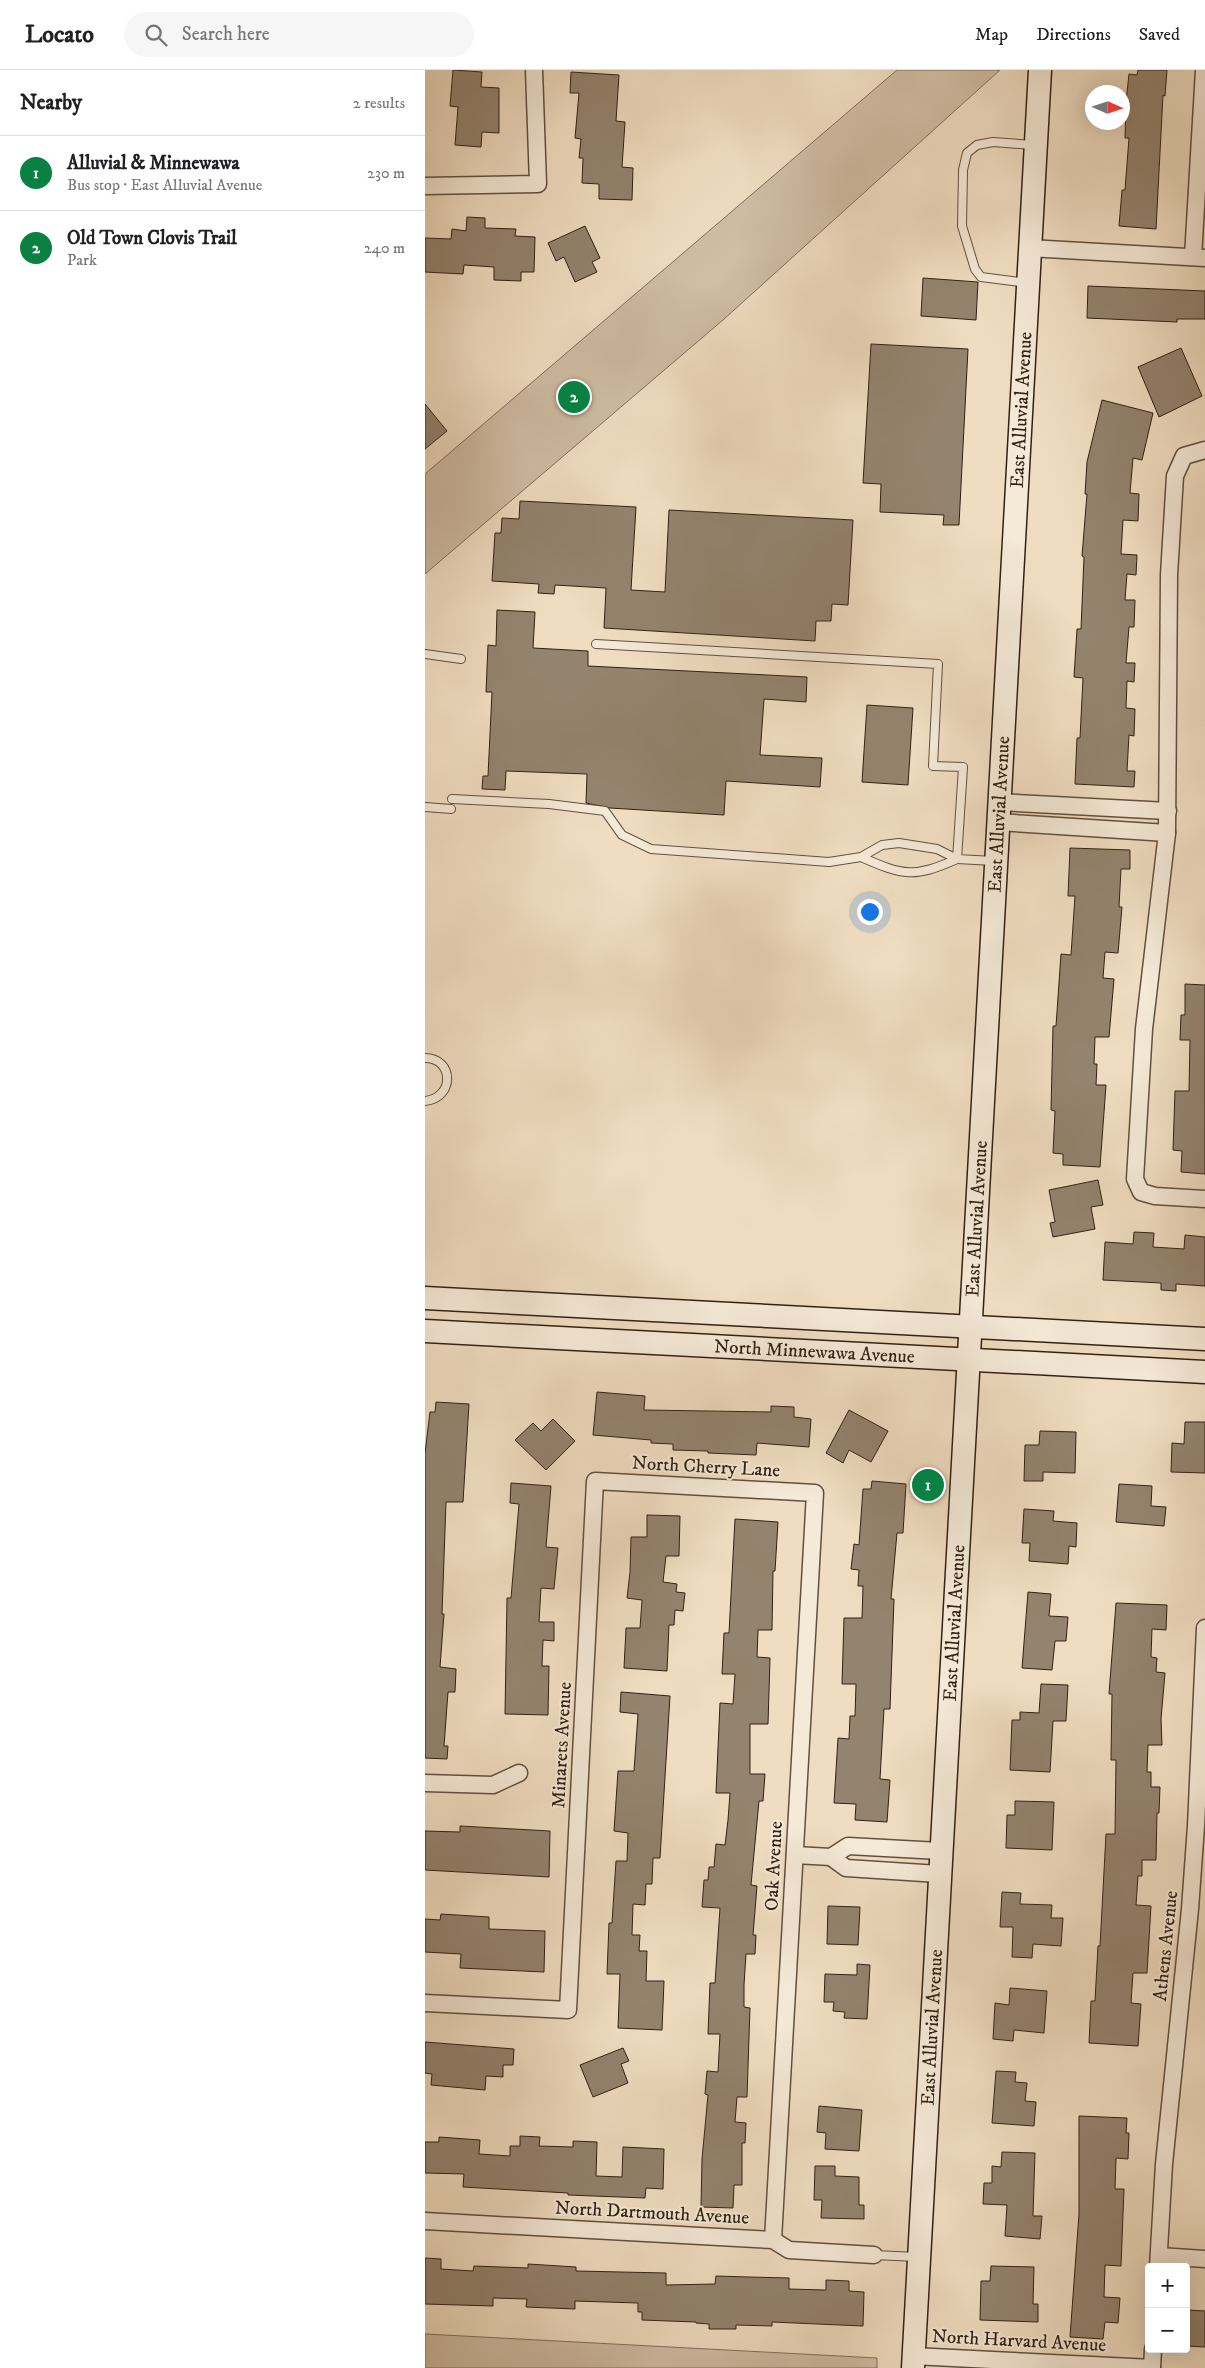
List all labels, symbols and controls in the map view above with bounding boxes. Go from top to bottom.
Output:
search box [124,12,474,57]
text: Locato [25,20,94,50]
icon: search [142,21,170,49]
text: Search here [182,23,270,46]
text: Map [975,24,1008,46]
text: Directions [1036,24,1111,46]
text: Saved [1139,24,1180,46]
north arrow [1085,85,1130,130]
text: Nearby [20,90,82,116]
text: 2 results [353,93,405,113]
text: Alluvial & Minnewawa [67,152,240,175]
text: 1 [33,163,39,183]
text: 230 m [367,163,405,183]
text: Bus stop · East Alluvial Avenue [67,175,262,195]
text: Old Town Clovis Trail [67,227,237,250]
text: 2 [32,238,40,258]
text: 240 m [364,238,405,258]
text: Park [67,250,97,270]
street label: East Alluvial Avenue [1005,331,1037,489]
pin: 2 [558,378,590,416]
street label: East Alluvial Avenue [983,735,1015,893]
your location [857,899,883,925]
street label: East Alluvial Avenue [961,1140,992,1298]
street label: North Minnewawa Avenue [714,1335,915,1368]
street label: North Cherry Lane [631,1452,781,1482]
pin: 1 [912,1466,944,1504]
street label: East Alluvial Avenue [938,1544,970,1702]
street label: Minarets Avenue [547,1681,577,1809]
street label: Oak Avenue [760,1820,788,1911]
street label: Athens Avenue [1149,1889,1183,2002]
street label: East Alluvial Avenue [916,1949,948,2106]
street label: North Dartmouth Avenue [554,2196,750,2230]
map controls [1145,2263,1190,2353]
button: + [1145,2263,1190,2308]
button: − [1145,2308,1190,2353]
street label: North Harvard Avenue [931,2325,1107,2357]

